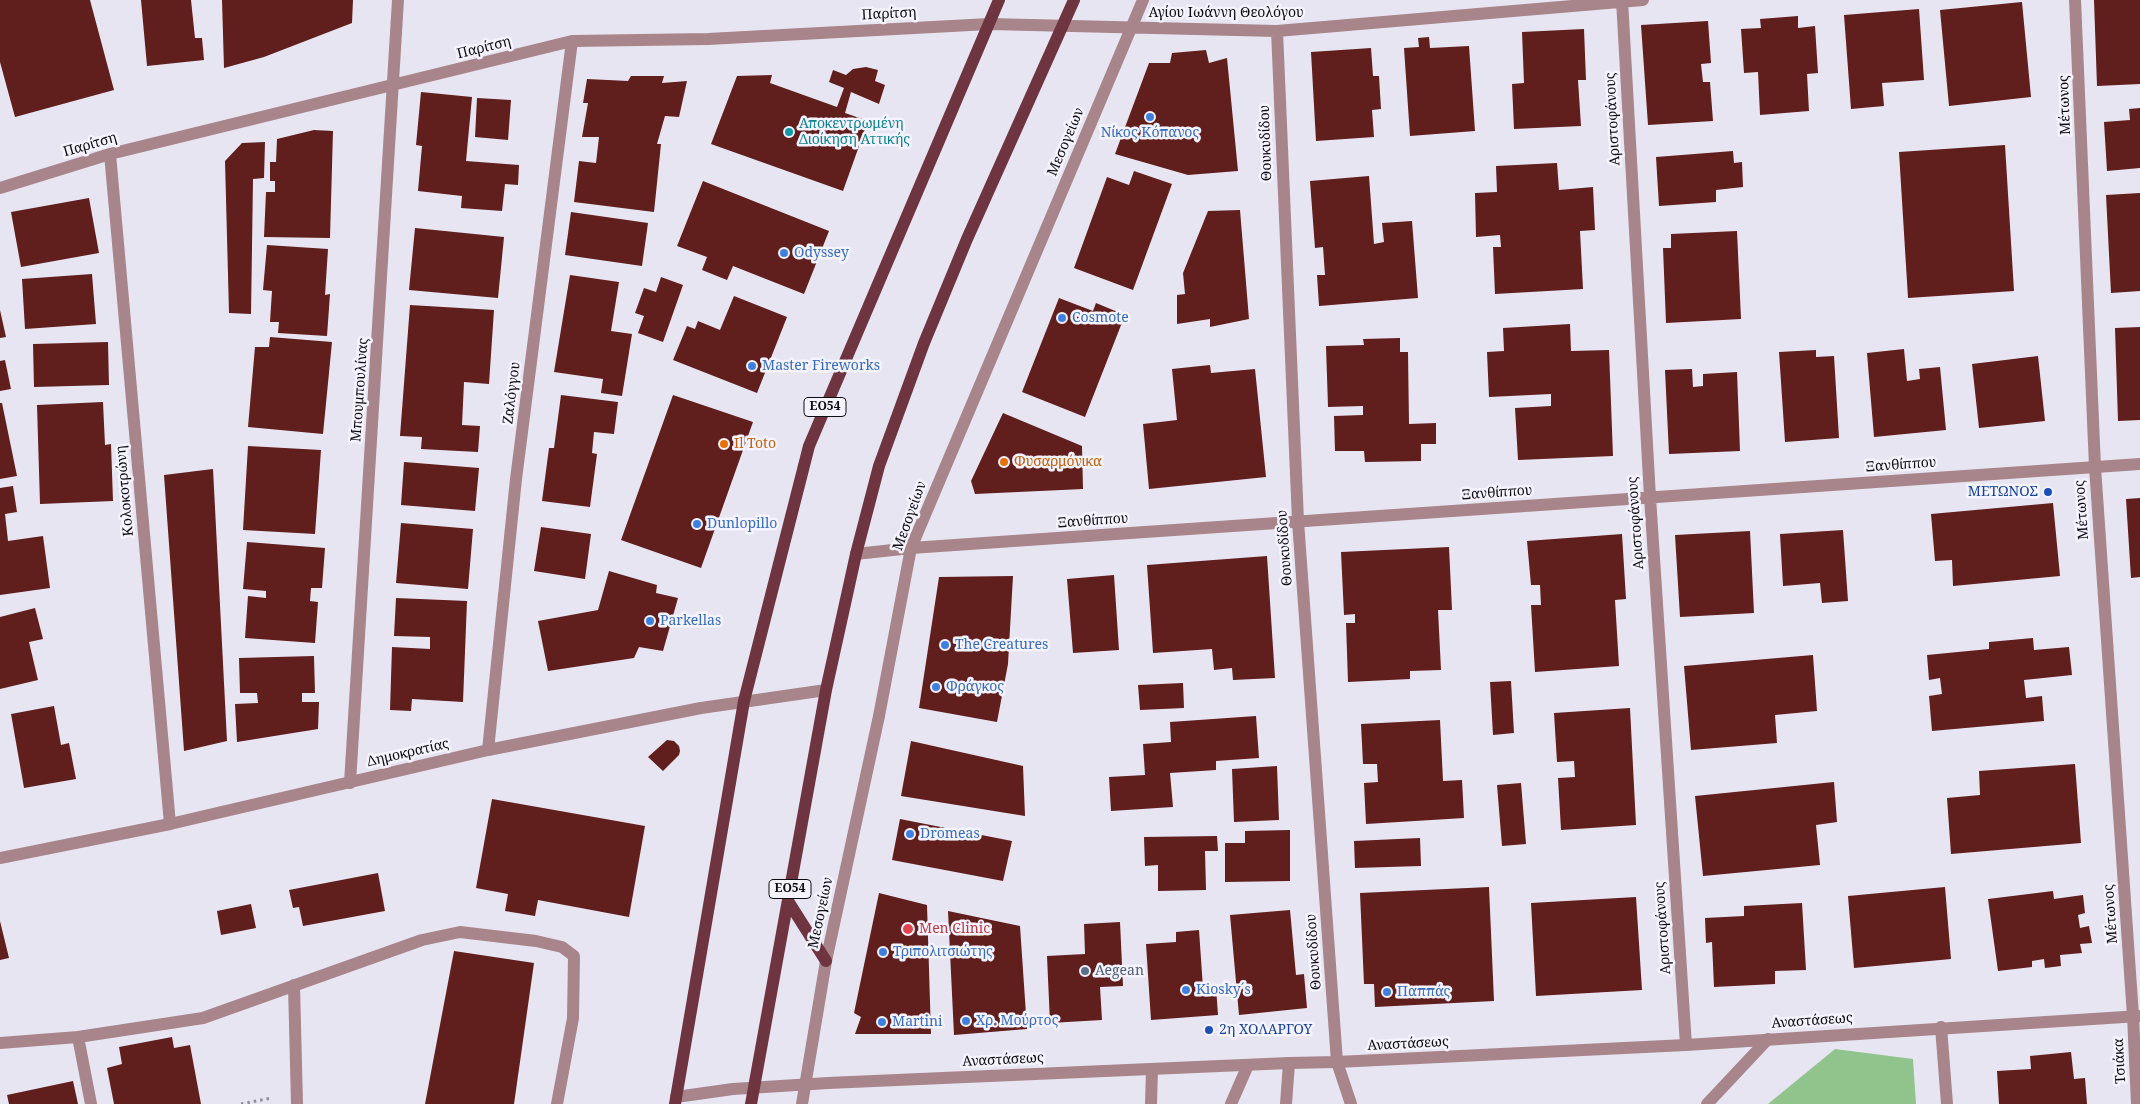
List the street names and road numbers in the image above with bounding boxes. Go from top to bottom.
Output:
street label: Παρίτση [861,4,917,24]
street label: Αγίου Ιωάννη Θεολόγου [1149,5,1303,21]
street label: Παρίτση [455,33,513,63]
street label: Αριστοφάνους [1602,72,1624,166]
street label: Μέτωνος [2056,75,2074,135]
street label: Μεσογείων [1044,105,1088,179]
street label: Θουκυδίδου [1256,105,1276,181]
street label: Παρίτση [61,129,119,161]
street label: Μπουμπουλίνας [348,337,372,443]
street label: Ζαλόγγου [500,361,524,425]
road number: ΕΟ54 [804,398,846,417]
street label: Κολοκοτρώνη [113,445,137,537]
street label: Ξανθίππου [1865,454,1937,476]
street label: Αριστοφάνους [1624,476,1648,570]
street label: Μεσογείων [890,479,930,553]
street label: Μέτωνος [2072,480,2092,540]
street label: Ξανθίππου [1461,482,1533,504]
street label: Θουκυδίδου [1274,509,1296,587]
street label: Ξανθίππου [1057,510,1129,532]
street label: Δημοκρατίας [365,735,451,771]
street label: Μεσογείων [805,876,837,950]
road number: ΕΟ54 [769,880,811,899]
street label: Αριστοφάνους [1651,881,1675,975]
street label: Μέτωνος [2101,884,2121,944]
street label: Θουκυδίδου [1303,913,1325,991]
street label: Αναστάσεως [1771,1010,1853,1032]
street label: Αναστάσεως [1367,1033,1449,1055]
street label: Τσιάκα [2110,1038,2130,1084]
street label: Αναστάσεως [962,1049,1044,1071]

